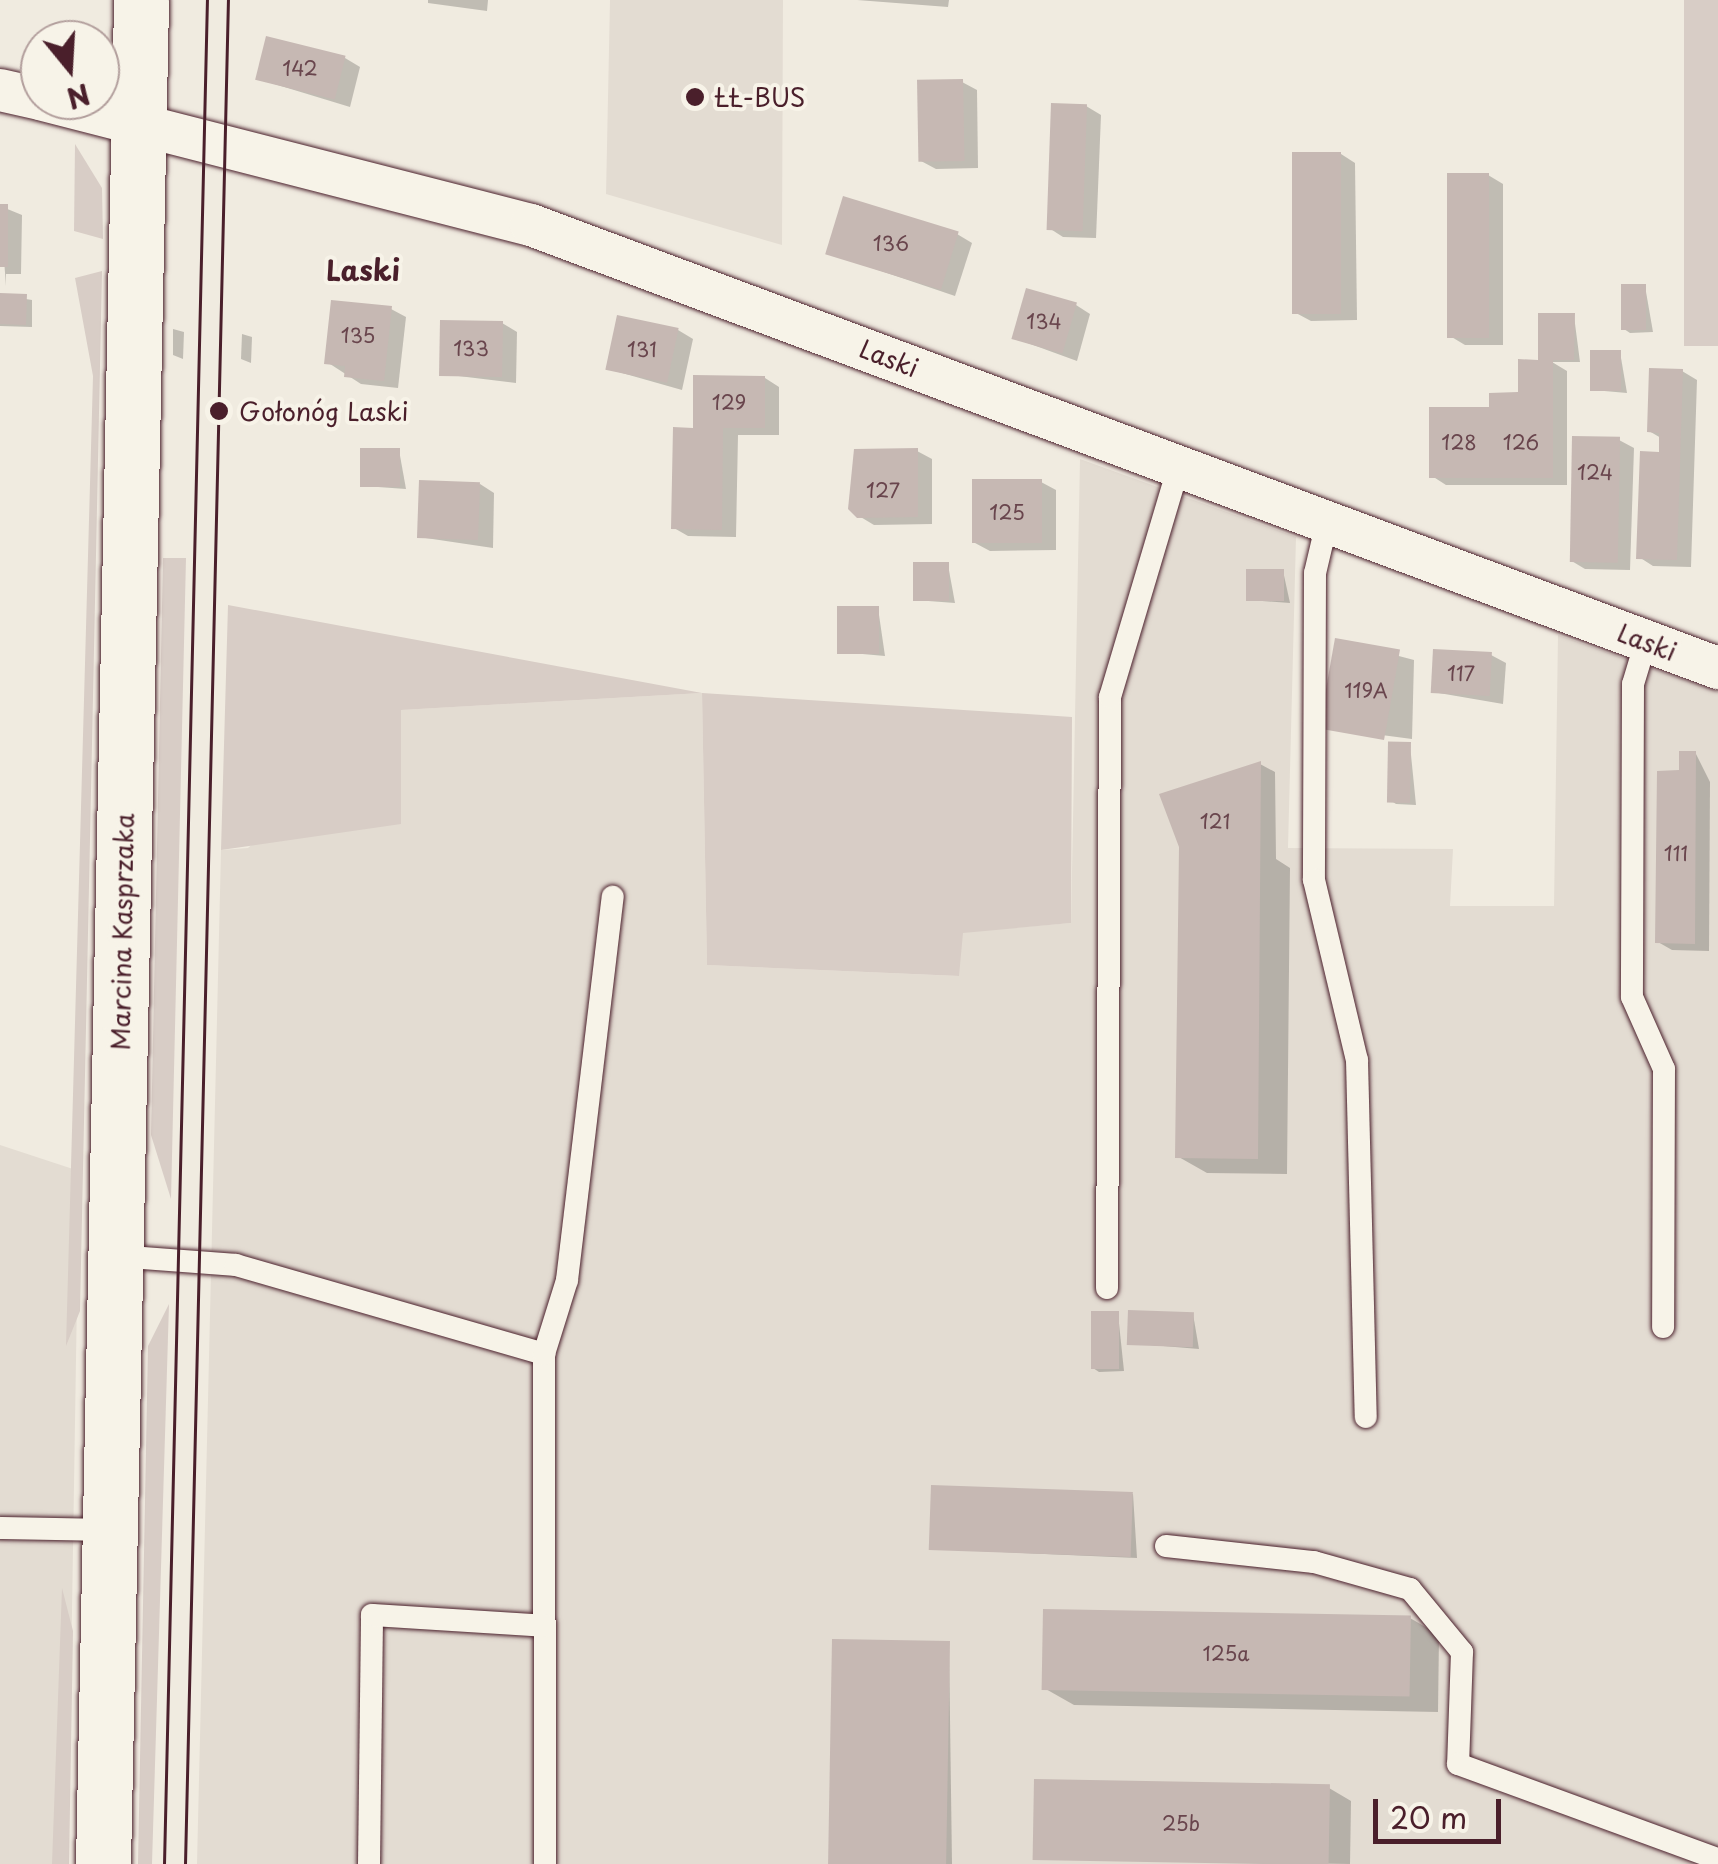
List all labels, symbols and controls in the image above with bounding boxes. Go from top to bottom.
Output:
north arrow [20,20,120,120]
house number: 142 [282,56,318,80]
text: N [62,73,96,121]
place label: ŁŁ-BUS [715,82,805,112]
marker: ŁŁ-BUS [684,86,706,108]
house number: 136 [873,231,909,255]
district label: Laski [326,253,400,287]
house number: 134 [1026,309,1062,333]
house number: 135 [341,323,375,347]
street label: Laski [855,333,923,383]
house number: 133 [453,336,489,360]
house number: 131 [627,337,657,361]
house number: 129 [712,390,746,414]
place label: Gołonóg Laski [239,396,407,426]
marker: Gołonóg Laski [208,400,230,422]
house number: 128 [1441,430,1477,454]
house number: 126 [1503,430,1539,454]
house number: 124 [1577,460,1613,484]
house number: 127 [866,478,900,502]
house number: 125 [989,500,1025,524]
street label: Laski [1613,617,1681,667]
house number: 117 [1447,661,1475,685]
house number: 119A [1344,678,1388,702]
house number: 121 [1200,809,1230,833]
street label: Marcina Kasprzaka [105,813,139,1051]
house number: 111 [1664,841,1688,865]
house number: 125a [1202,1641,1250,1665]
scale bar [1378,1779,1506,1841]
text: 20 m [1390,1794,1467,1839]
house number: 25b [1162,1811,1200,1835]

